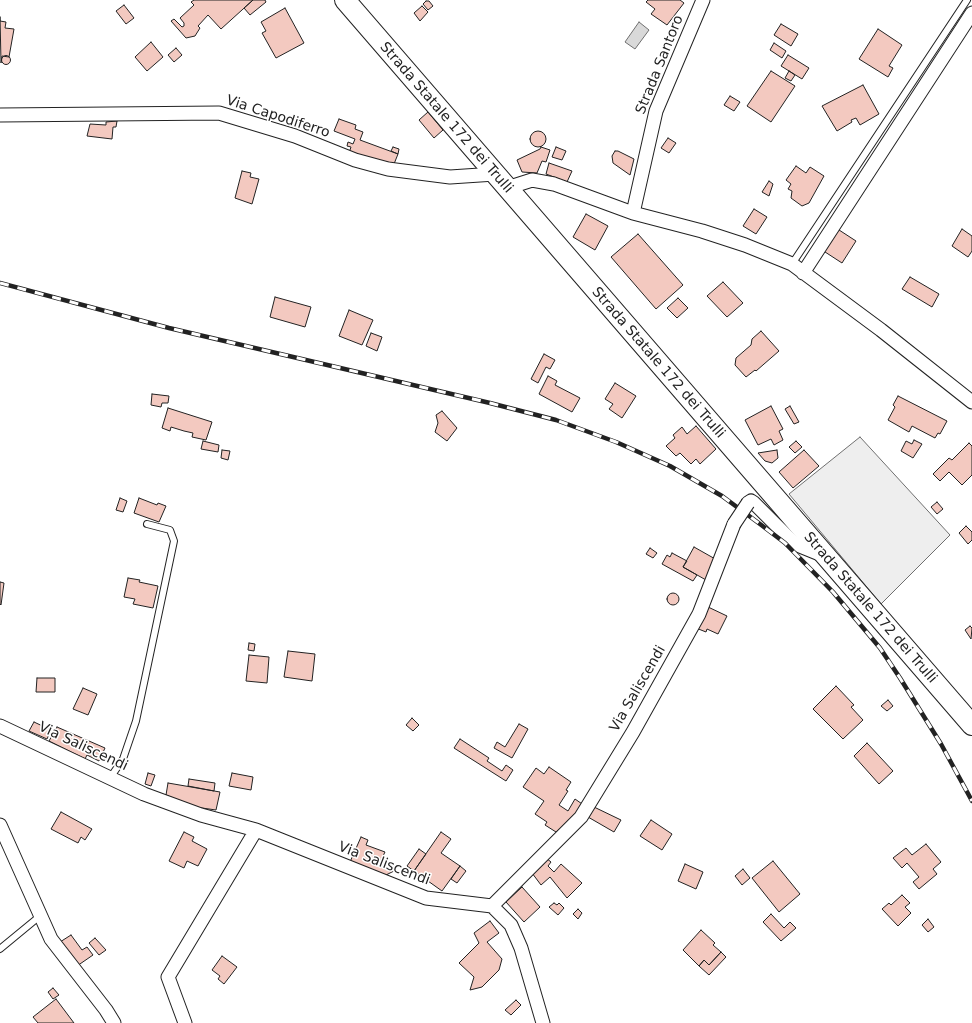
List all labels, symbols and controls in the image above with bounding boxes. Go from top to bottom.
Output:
street label: Strada Santoro [633,13,687,117]
street label: Strada Statale 172 dei Trulli [376,39,516,197]
street label: Via Capodiferro [224,92,332,142]
street label: Strada Statale 172 dei Trulli [588,284,728,442]
street label: Strada Statale 172 dei Trulli [800,529,940,687]
street label: Via Saliscendi [607,643,669,735]
street label: Via Saliscendi [36,719,130,775]
street label: Via Saliscendi [336,839,432,889]

